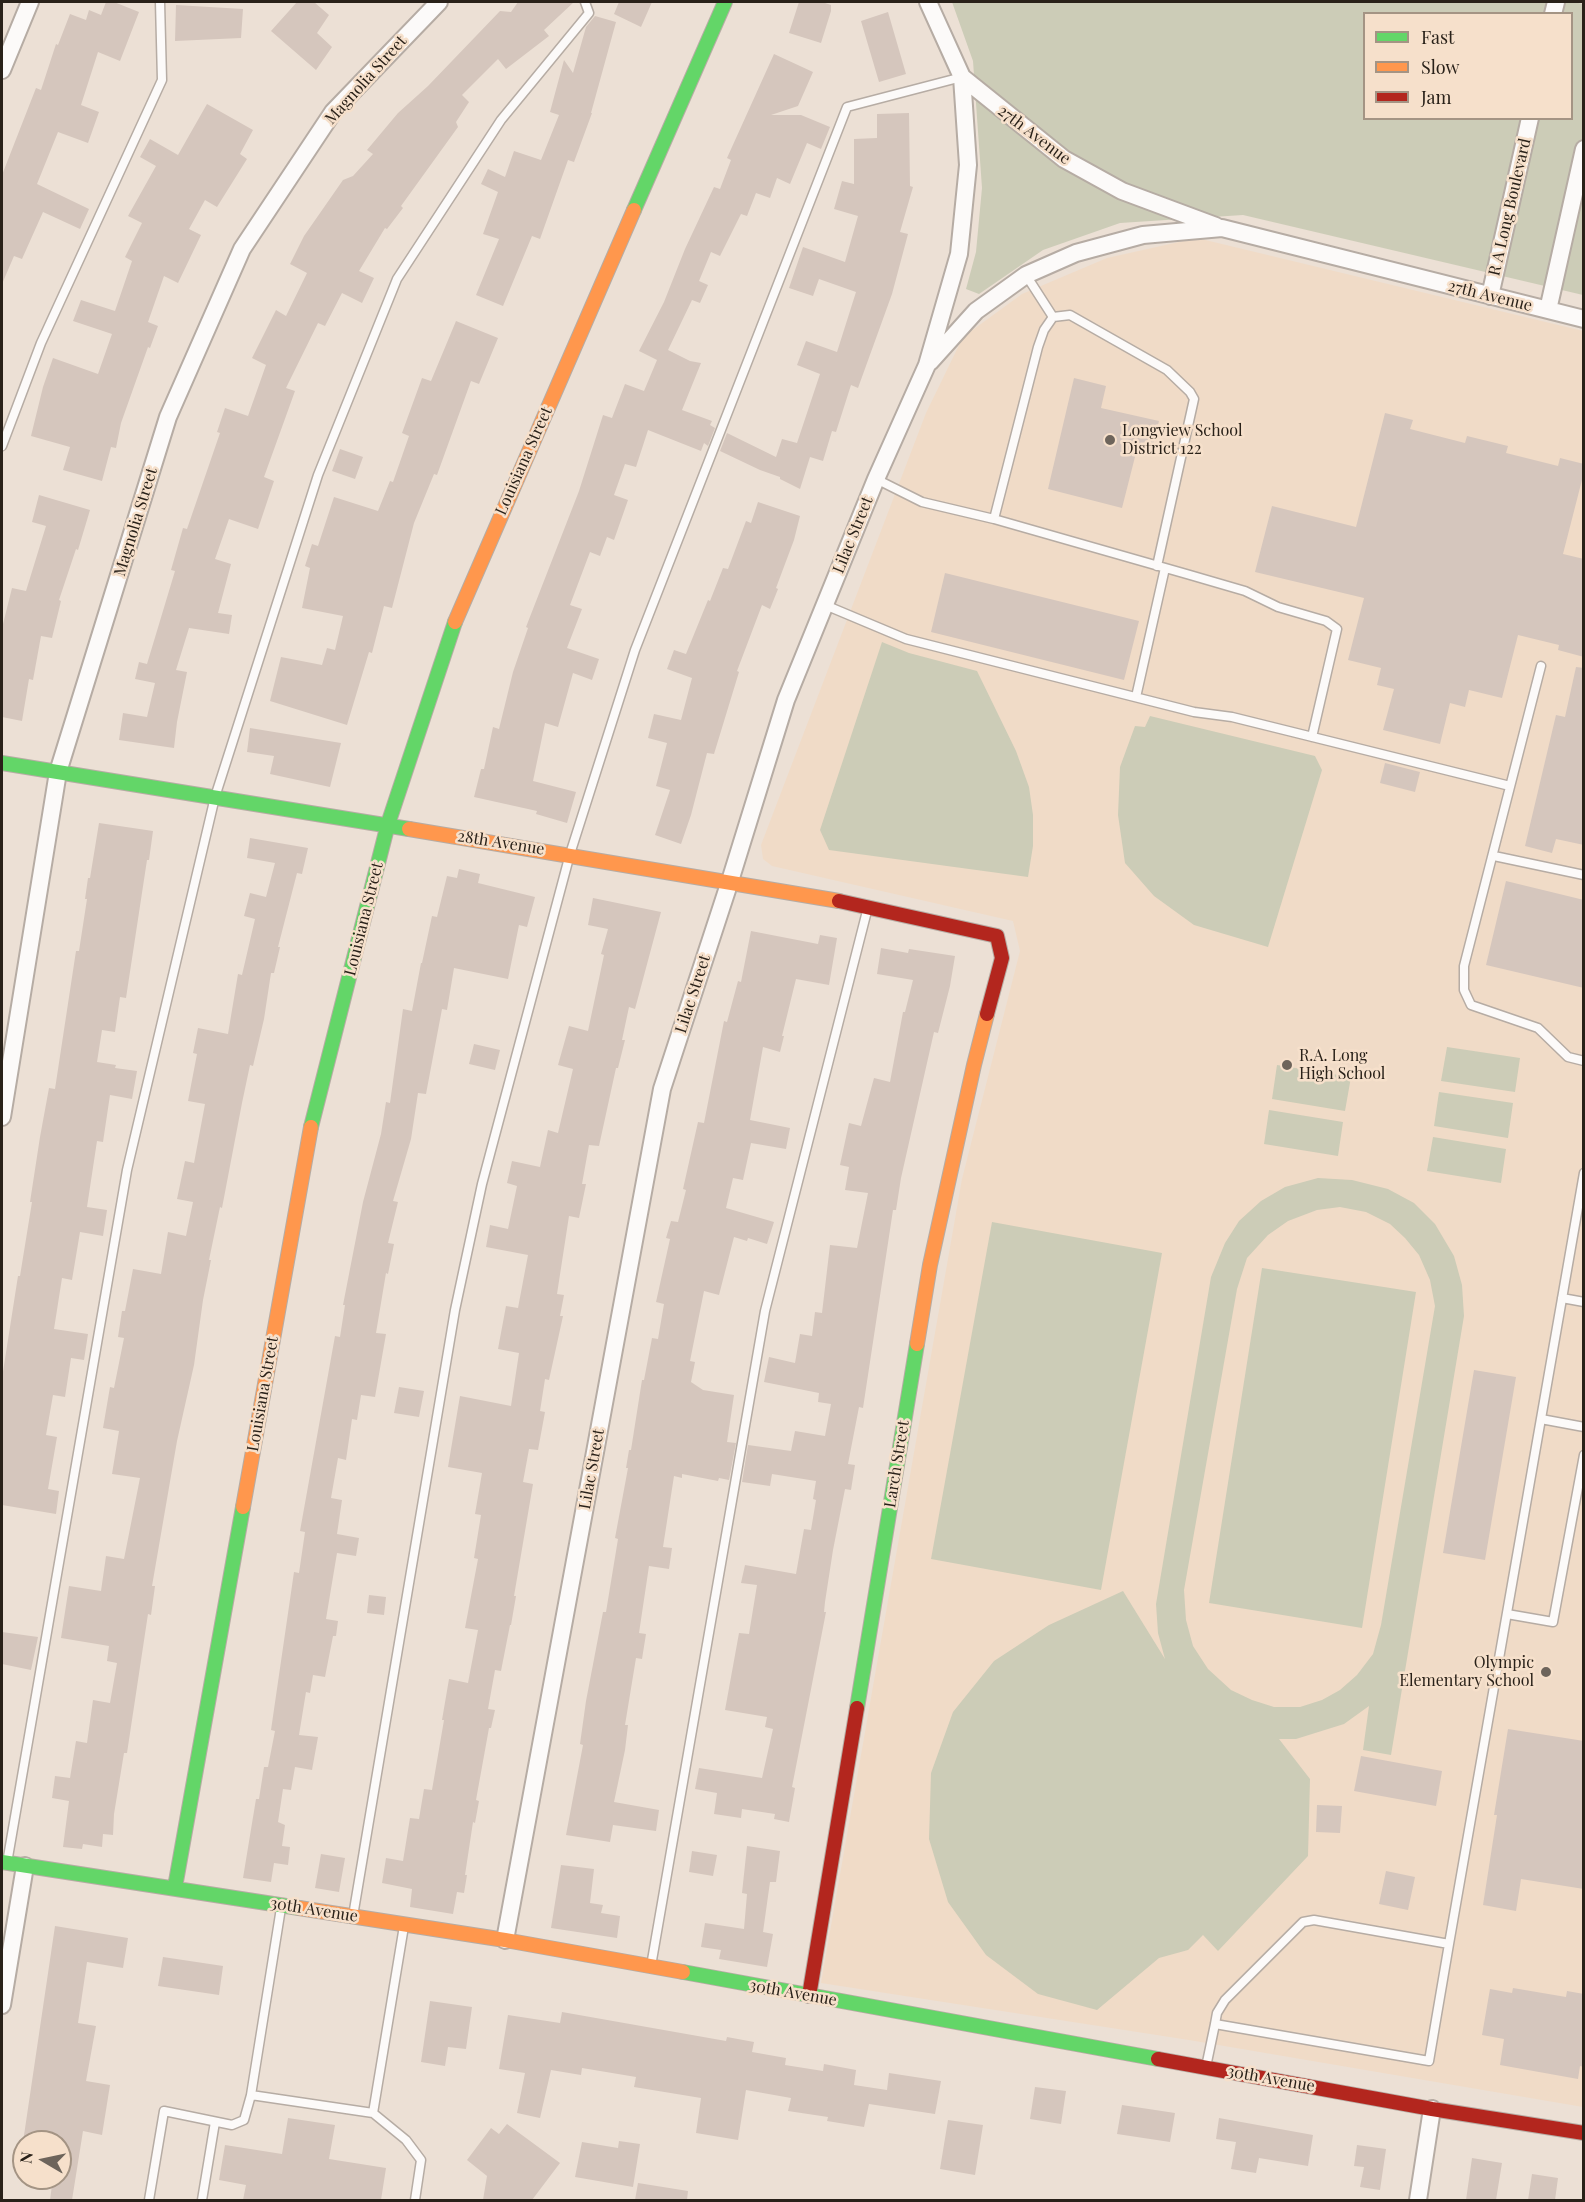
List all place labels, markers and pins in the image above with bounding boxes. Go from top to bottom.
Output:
place label: Longview School District 122 [1122,421,1242,459]
marker: Longview School District 122 [1103,433,1117,447]
place label: R.A. Long High School [1299,1046,1385,1084]
marker: R.A. Long High School [1280,1058,1294,1072]
place label: Olympic Elementary School [1399,1653,1534,1691]
marker: Olympic Elementary School [1539,1665,1553,1679]

